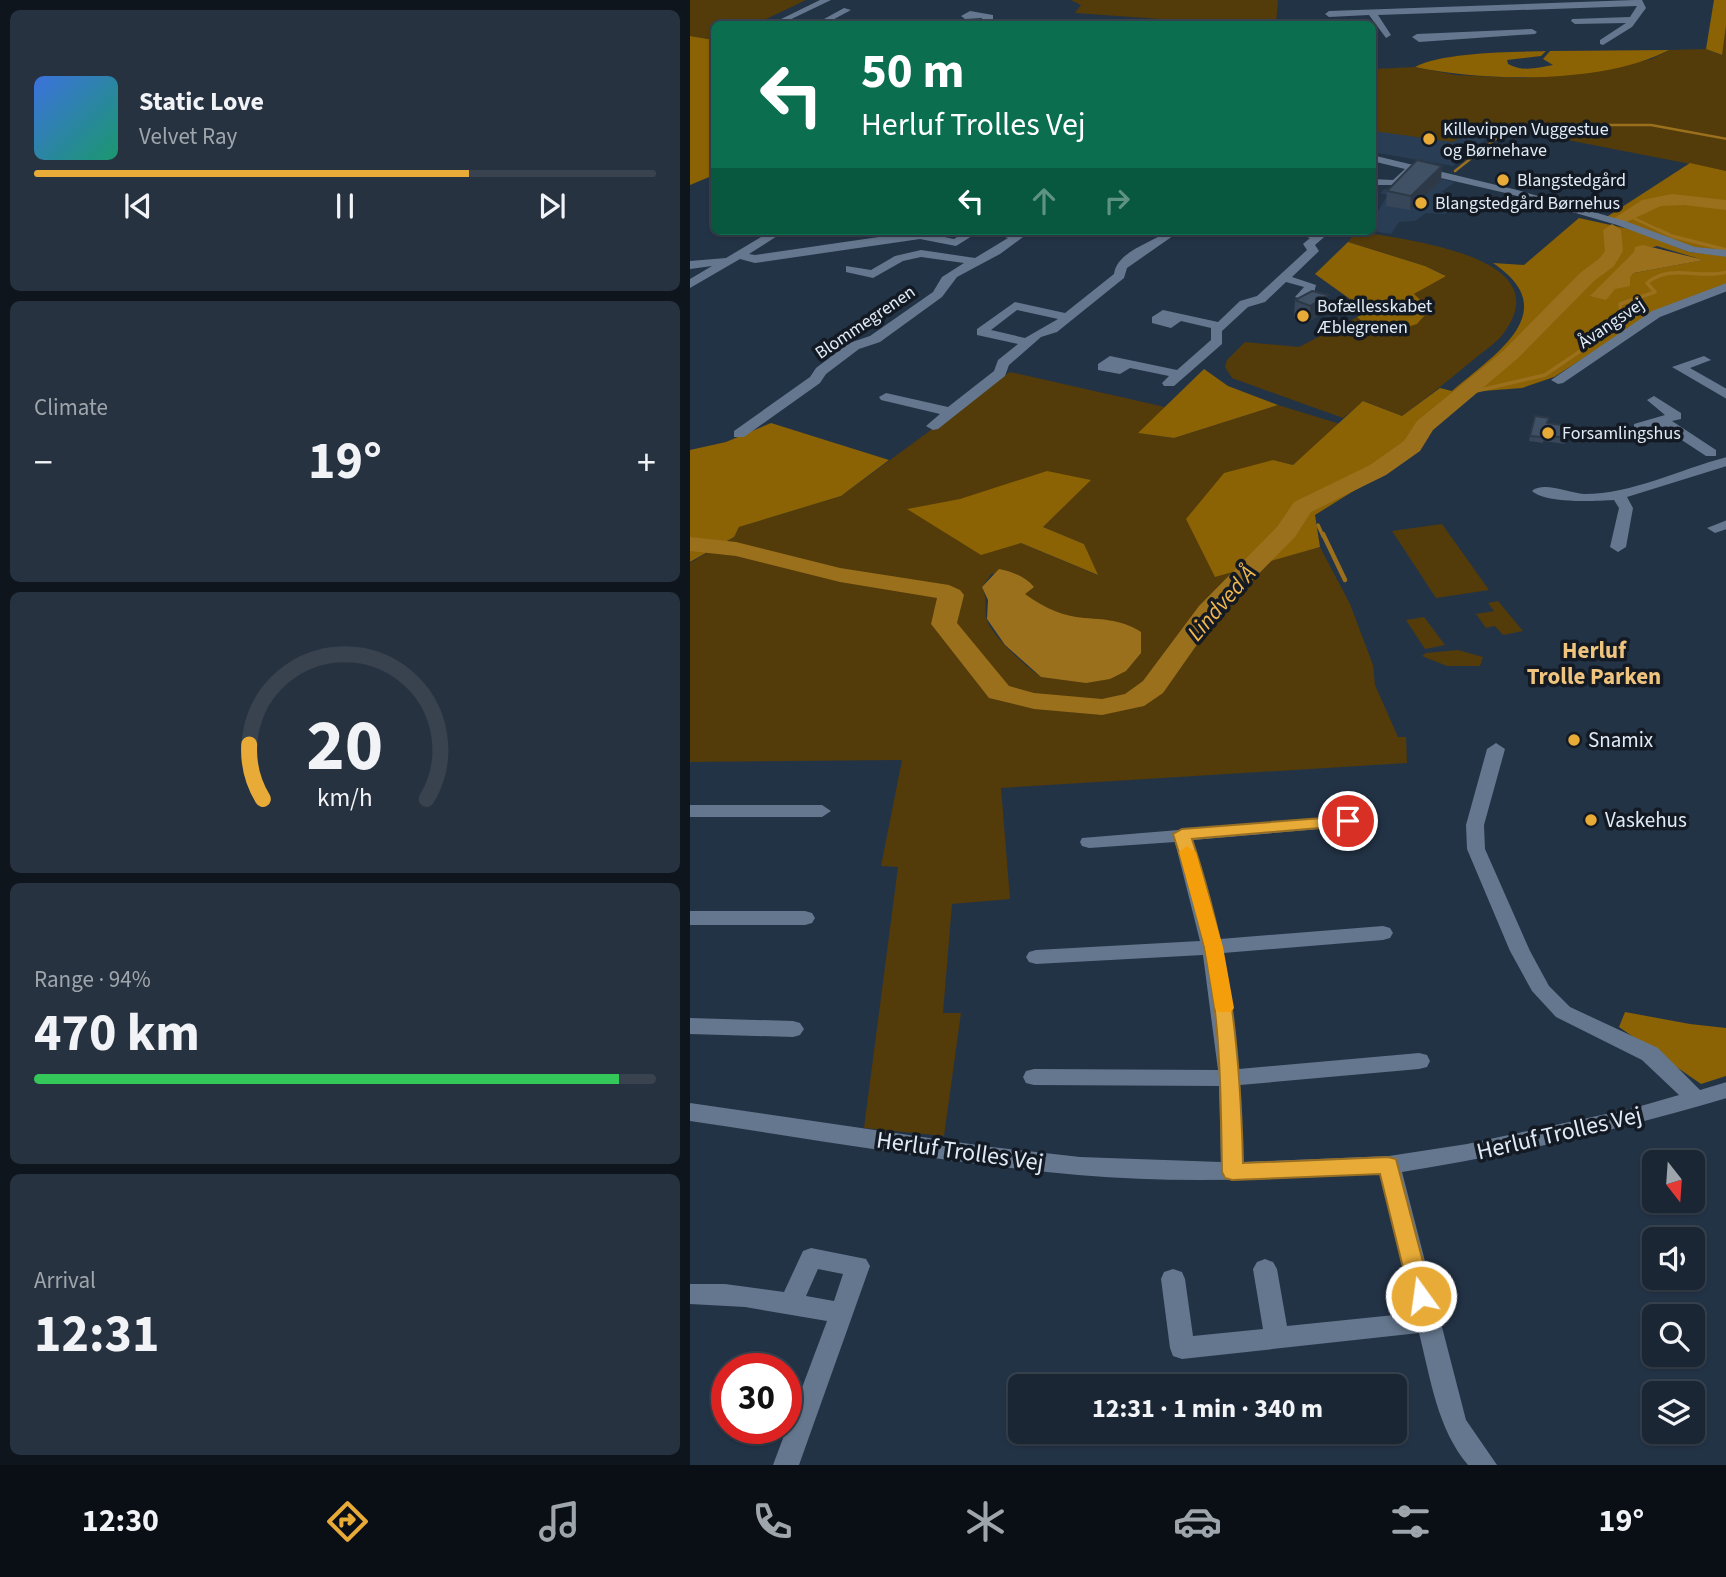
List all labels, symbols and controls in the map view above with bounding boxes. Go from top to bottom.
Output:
text: 50 m [861,37,965,107]
icon: left [746,49,837,140]
text: Static Love [139,83,264,120]
text: Herluf Trolles Vej [861,102,1086,148]
place label: Killevippen Vuggestue og Børnehave [1443,117,1609,163]
text: Velvet Ray [139,120,237,153]
marker: Killevippen Vuggestue og Børnehave [1421,131,1437,147]
place label: Blangstedgård [1517,168,1626,193]
marker: Blangstedgård [1495,172,1511,188]
icon: left [952,182,990,220]
icon: ahead [1025,182,1063,220]
icon: right [1098,182,1136,220]
icon: previous [119,187,157,225]
icon: pause [326,187,364,225]
icon: next [533,187,571,225]
place label: Blangstedgård Børnehus [1435,191,1620,216]
marker: Blangstedgård Børnehus [1413,195,1429,211]
street label: Blommegrenen [810,280,920,365]
street label: Åvangsvej [1573,292,1649,355]
place label: Bofællesskabet Æblegrenen [1317,294,1432,340]
marker: Bofællesskabet Æblegrenen [1295,308,1311,324]
text: Climate [34,391,108,424]
place label: Forsamlingshus [1562,421,1681,446]
text: 19° [308,425,382,499]
marker: Forsamlingshus [1540,425,1556,441]
text: − [34,436,53,490]
text: + [637,436,656,490]
water label: Lindved Å [1179,558,1263,648]
district label: Herluf Trolle Parken [1527,634,1661,693]
text: 20 [307,694,383,798]
place label: Snamix [1588,725,1654,755]
marker: Snamix [1566,732,1582,748]
text: km/h [317,779,373,815]
pin [1318,791,1378,851]
icon: arrive [1329,802,1367,840]
place label: Vaskehus [1605,805,1687,835]
marker: Vaskehus [1583,812,1599,828]
text: Range · 94% [34,963,151,996]
text: 470 km [34,997,200,1071]
street label: Herluf Trolles Vej [1473,1097,1645,1169]
street label: Herluf Trolles Vej [874,1122,1046,1181]
north arrow [1642,1150,1705,1213]
map controls [1642,1150,1705,1444]
button: sound [1642,1227,1705,1290]
position arrow [1384,1259,1458,1333]
text: Arrival [34,1264,96,1297]
text: 12:31 [34,1298,159,1372]
button: search [1642,1304,1705,1367]
speed limit sign: 30 [711,1353,802,1444]
button: layers [1642,1381,1705,1444]
text: 12:31 · 1 min · 340 m [1092,1390,1323,1427]
icon: directions [323,1497,372,1546]
icon: music [535,1497,584,1546]
icon: phone [748,1497,797,1546]
icon: climate [961,1497,1010,1546]
icon: car [1173,1497,1222,1546]
icon: filters [1386,1497,1435,1546]
text: 12:30 [82,1498,159,1544]
text: 19° [1599,1498,1644,1544]

